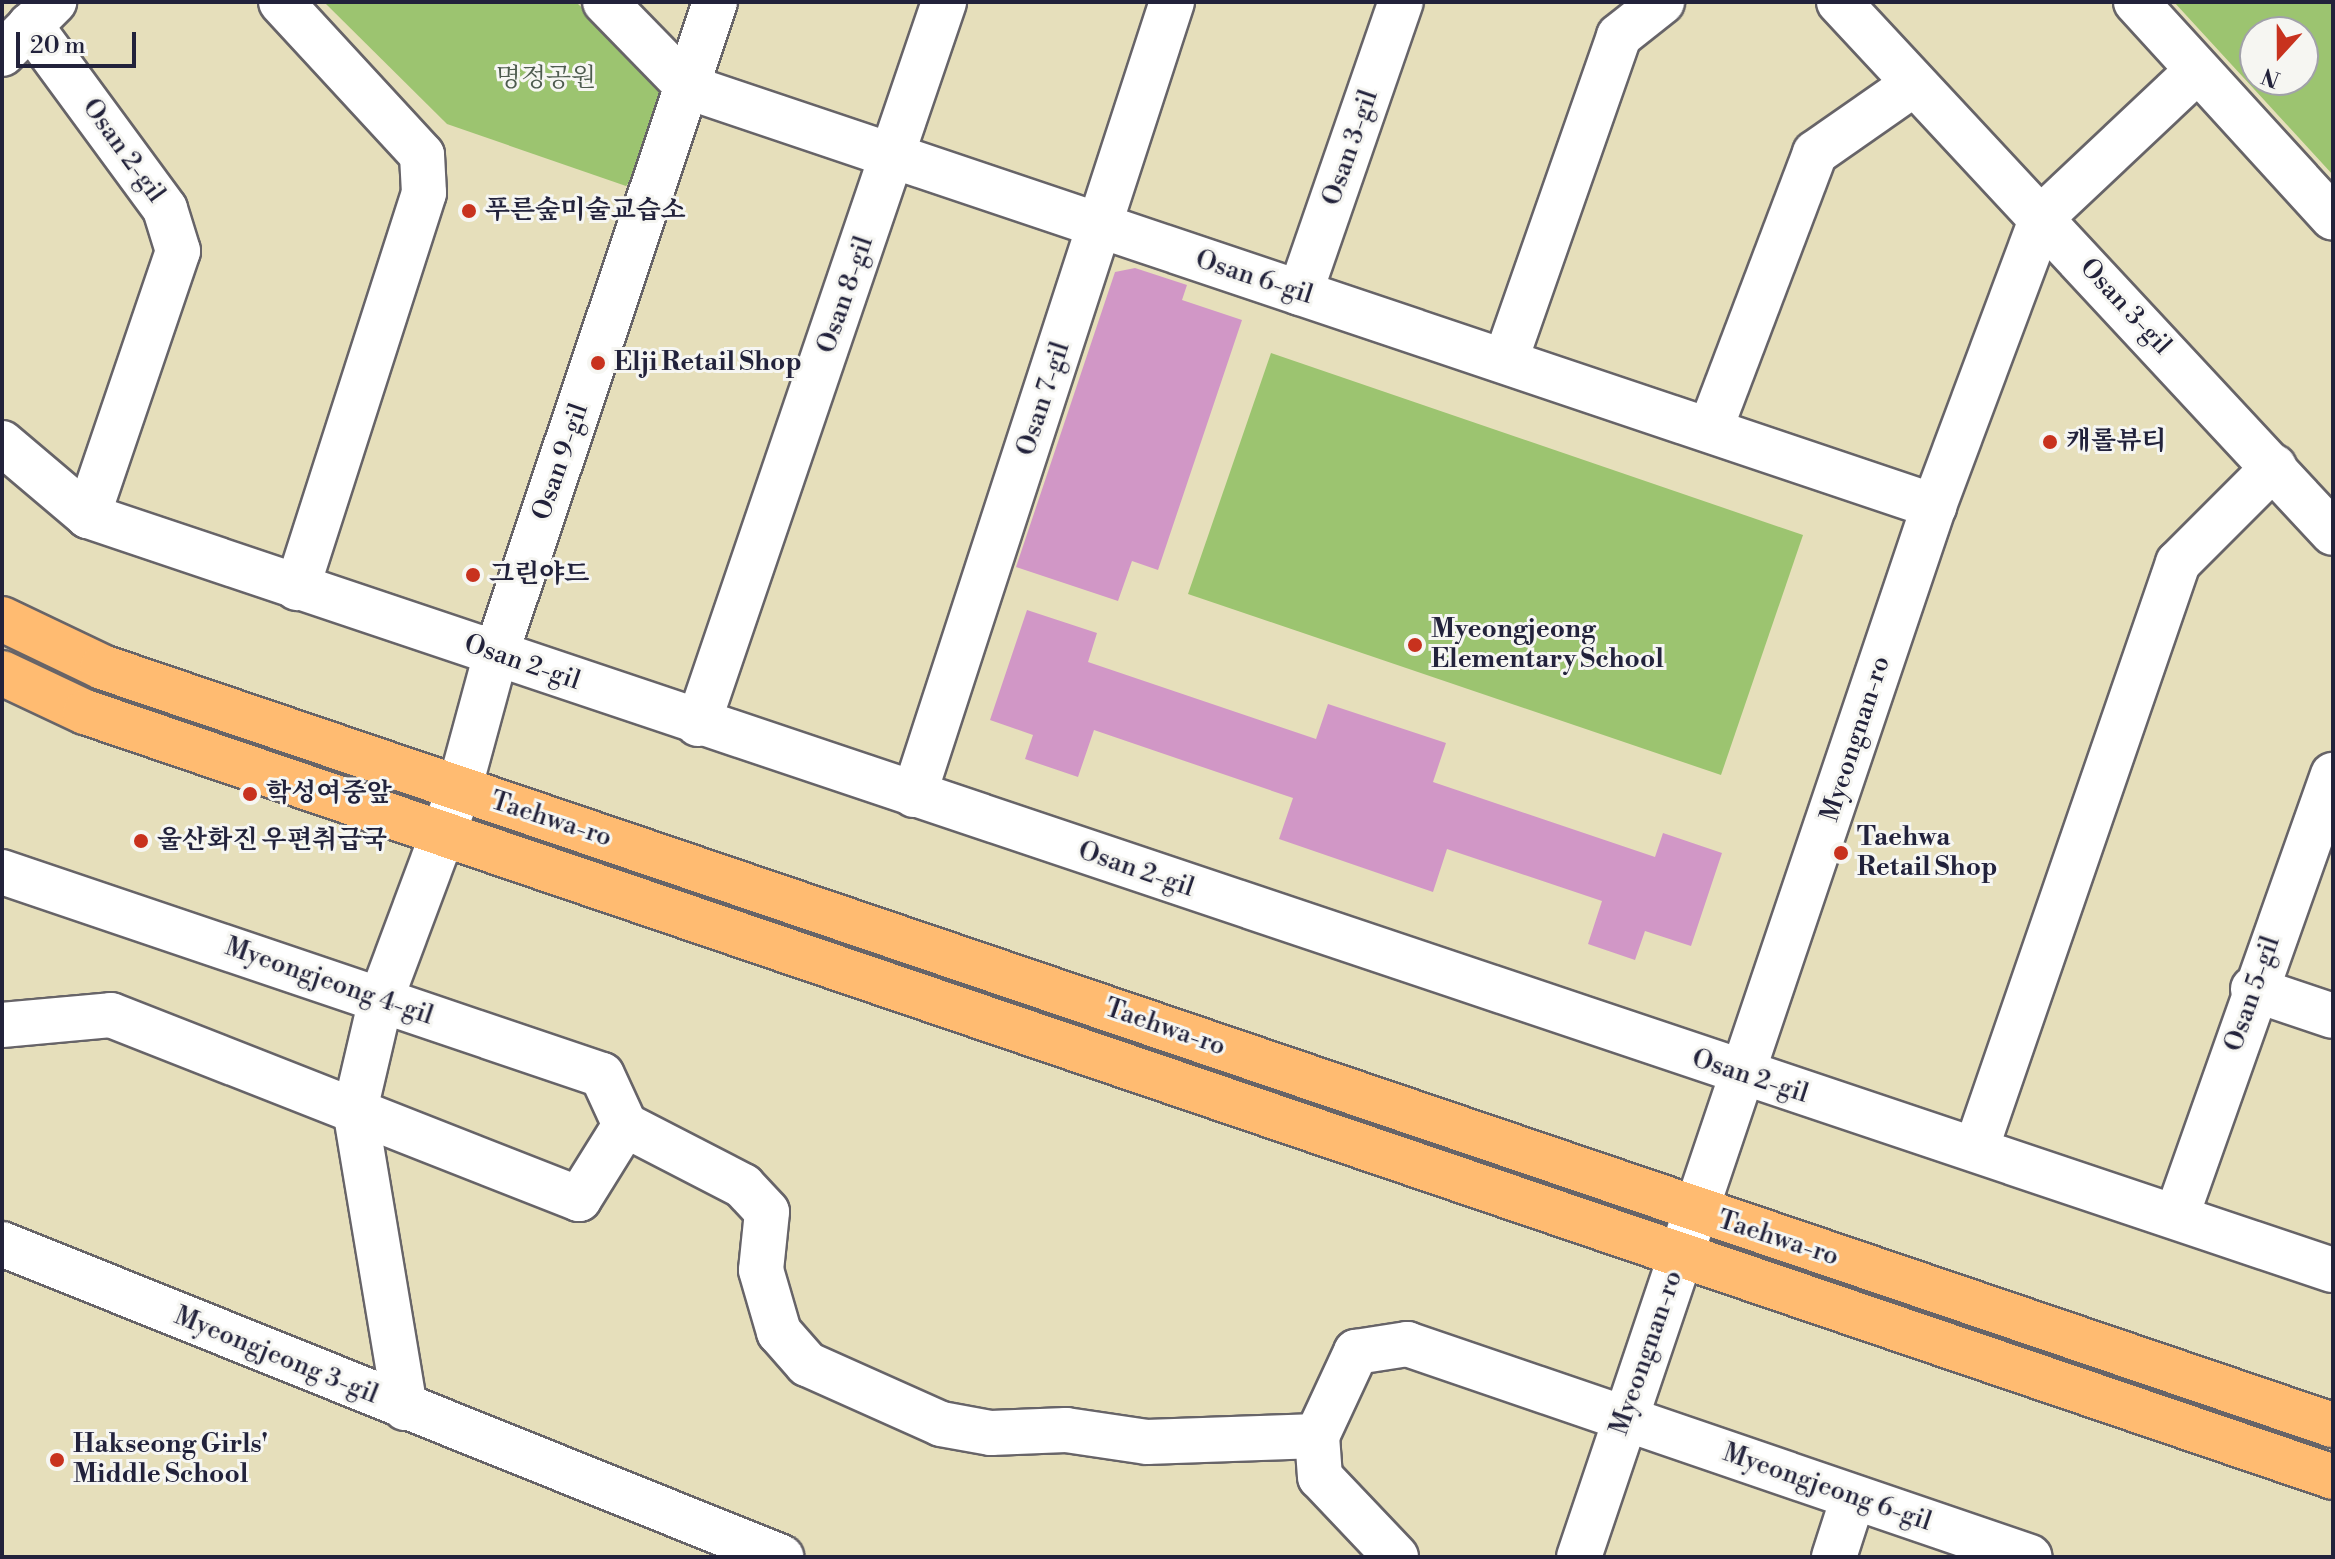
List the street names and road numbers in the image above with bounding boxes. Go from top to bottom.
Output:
street label: Osan 3-gil [1317,86,1385,210]
street label: Osan 2-gil [75,93,171,209]
street label: Osan 8-gil [811,232,881,358]
street label: Osan 6-gil [1191,244,1317,312]
street label: Osan 3-gil [2073,252,2177,362]
street label: Osan 7-gil [1011,338,1077,460]
street label: Osan 9-gil [526,399,596,525]
street label: Osan 2-gil [460,629,584,697]
street label: Myeongnan-ro [1815,652,1897,826]
street label: Taehwa-ro [487,786,615,854]
street label: Osan 2-gil [1074,836,1198,904]
street label: Myeongjeong 4-gil [221,932,437,1032]
street label: Osan 5-gil [2219,932,2287,1056]
street label: Taehwa-ro [1101,993,1229,1063]
street label: Osan 2-gil [1688,1044,1812,1110]
street label: Taehwa-ro [1714,1205,1842,1273]
street label: Myeongnan-ro [1604,1267,1690,1439]
street label: Myeongjeong 3-gil [170,1301,382,1411]
street label: Myeongjeong 6-gil [1719,1438,1935,1538]

